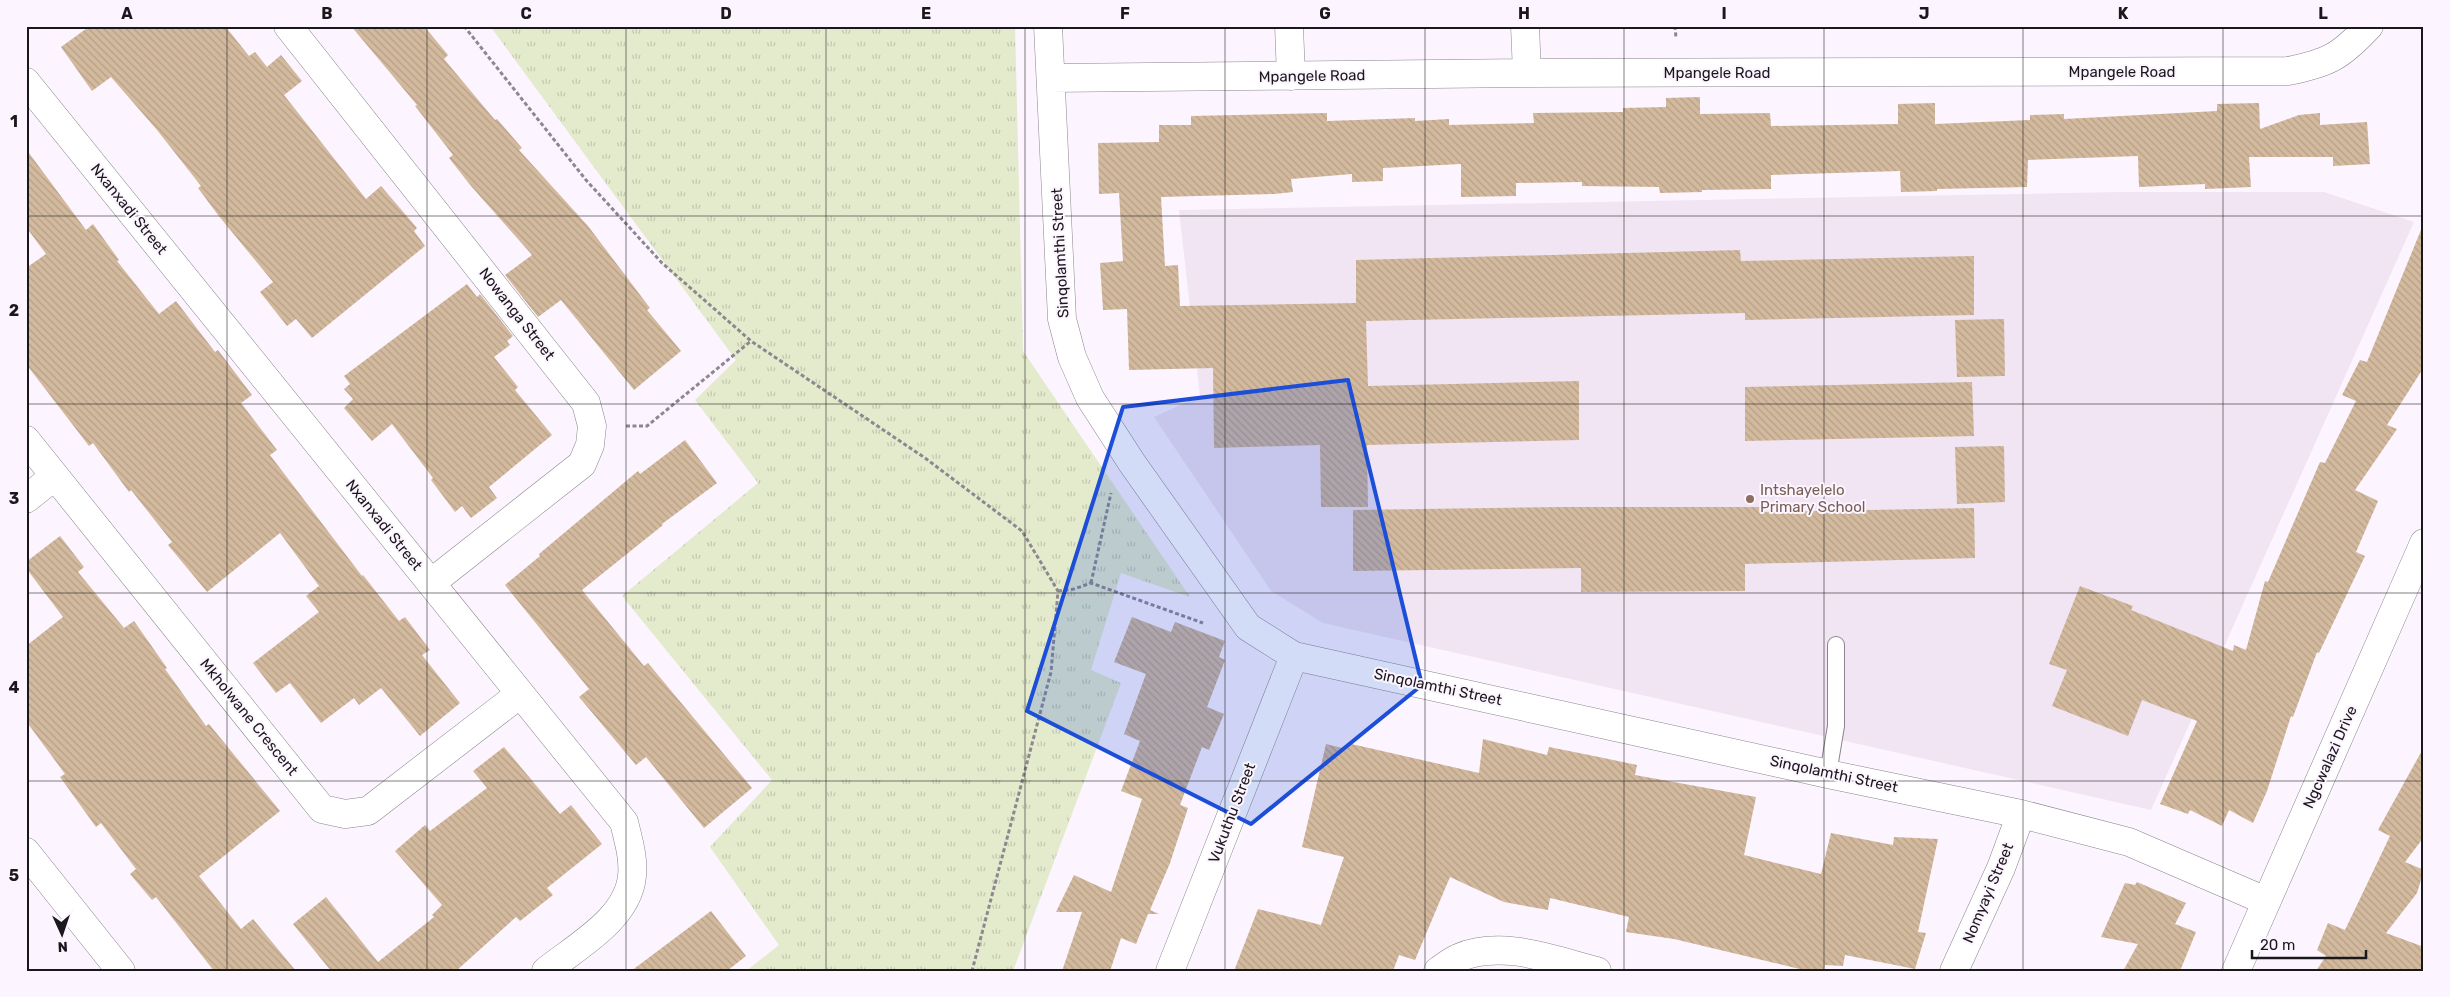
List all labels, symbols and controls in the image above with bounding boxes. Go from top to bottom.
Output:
text: A [121,4,133,23]
text: B [321,4,333,23]
text: C [520,4,532,23]
text: D [720,4,732,23]
text: E [921,4,931,23]
text: F [1120,4,1130,23]
text: G [1319,4,1331,23]
text: H [1518,4,1530,23]
text: I [1721,4,1727,23]
text: J [1919,4,1929,23]
text: K [2118,4,2129,23]
text: L [2318,4,2328,23]
street label: Mpangele Road [2069,63,2175,81]
street label: Mpangele Road [1664,64,1770,82]
street label: Mpangele Road [1258,66,1366,86]
text: 1 [10,112,18,131]
street label: Nxanxadi Street [87,160,171,258]
street label: Sinqolamthi Street [1048,187,1072,319]
street label: Nowanga Street [475,264,559,364]
text: 2 [9,301,19,320]
street label: Nxanxadi Street [342,476,426,574]
place label: Intshayelelo Primary School [1760,481,1865,516]
text: 3 [9,489,19,508]
marker: Intshayelelo Primary School [1744,493,1756,505]
street label: Mkholwane Crescent [196,655,302,779]
street label: Sinqolamthi Street [1372,665,1504,709]
text: 4 [9,678,20,697]
street label: Ngcwalazi Drive [2299,703,2361,811]
street label: Sinqolamthi Street [1768,752,1900,796]
street label: Vukuthu Street [1205,760,1259,866]
street label: Nomyayi Street [1959,840,2017,946]
text: 5 [9,866,19,885]
north arrow [38,910,88,960]
scale bar [2252,927,2366,959]
text: 20 m [2260,936,2295,954]
text: N [57,938,68,955]

